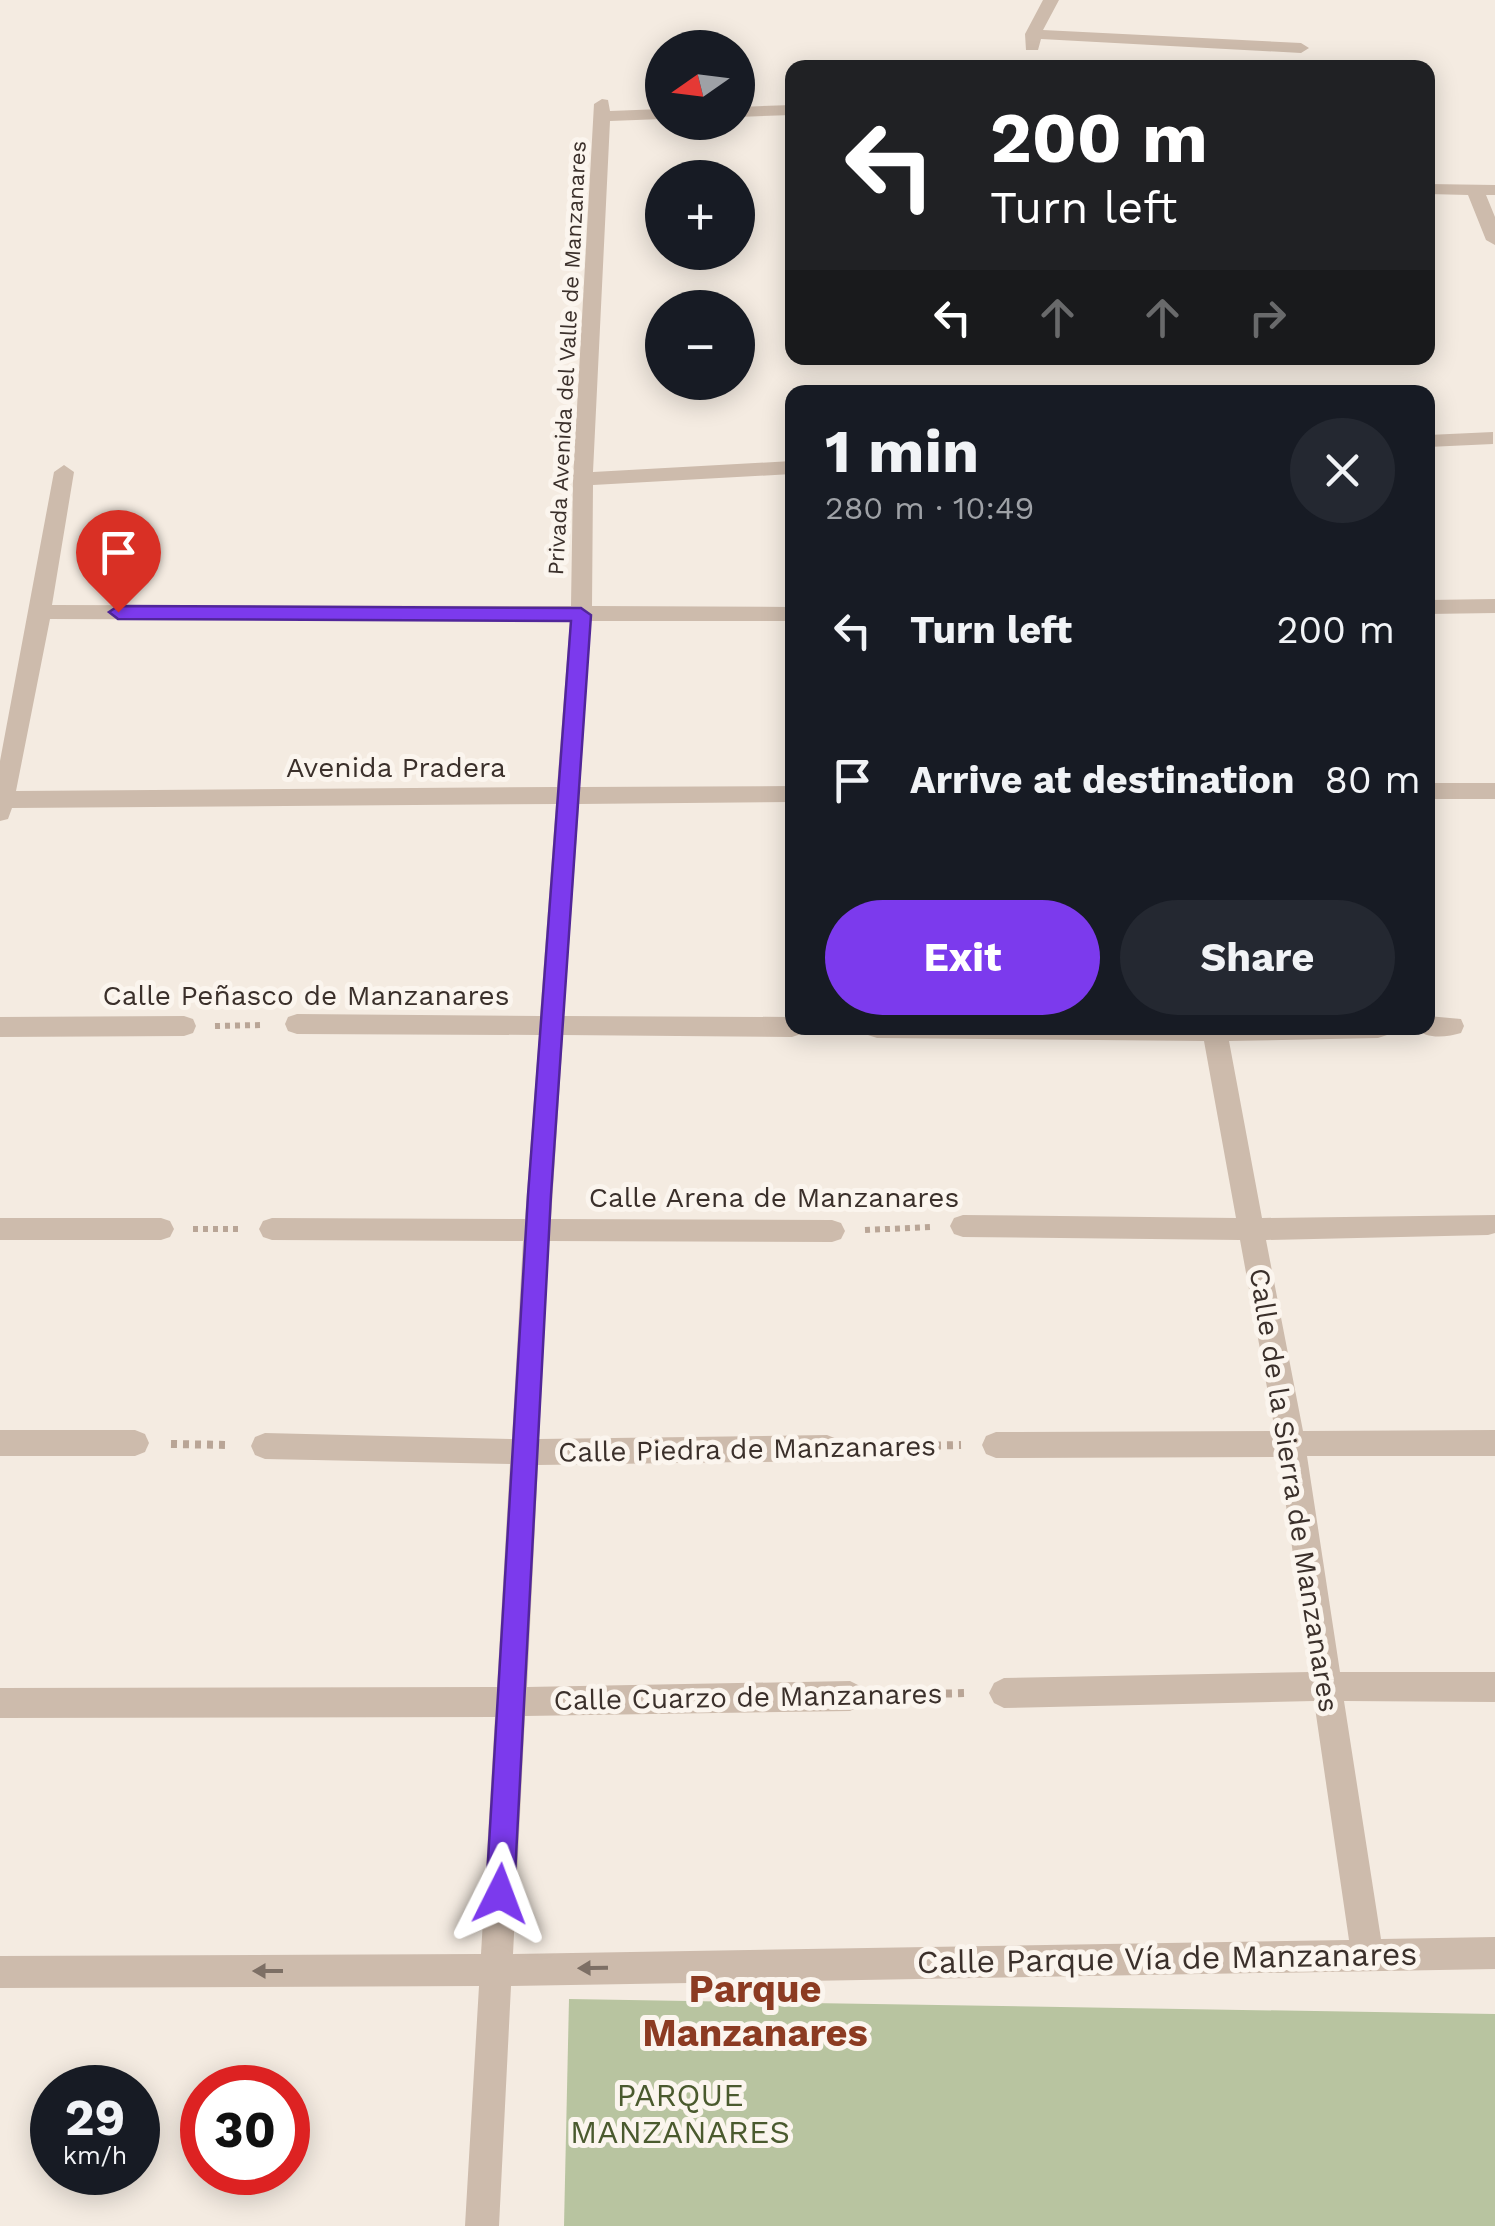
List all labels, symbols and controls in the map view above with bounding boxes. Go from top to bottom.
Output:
north arrow [645,30,755,140]
map controls [645,30,755,400]
text: 200 m [990,97,1208,179]
icon: left [825,100,955,230]
street label: Privada Avenida del Valle de Manzanares [543,140,591,576]
button: + [645,160,755,270]
text: Turn left [990,181,1177,234]
button: − [645,290,755,400]
icon: left [925,290,980,345]
icon: ahead [1030,290,1085,345]
icon: ahead [1135,290,1190,345]
icon: right [1240,290,1295,345]
text: 1 min [825,416,979,487]
button: close [1290,418,1395,523]
text: 280 m · 10:49 [825,489,1034,527]
pin [76,510,161,613]
icon: arrive [91,525,146,580]
icon: left [825,603,880,658]
text: Turn left [910,608,1072,652]
text: 200 m [1276,608,1395,652]
street label: Avenida Pradera [286,751,506,784]
icon: arrive [825,753,880,808]
text: Arrive at destination [910,758,1295,802]
text: 80 m [1325,758,1421,802]
button: Exit [825,900,1100,1015]
button: Share [1120,900,1395,1015]
street label: Calle Peñasco de Manzanares [103,979,509,1012]
street label: Calle Arena de Manzanares [589,1181,959,1214]
street label: Calle de la Sierra de Manzanares [1243,1266,1345,1714]
street label: Calle Piedra de Manzanares [558,1429,936,1469]
street label: Calle Cuarzo de Manzanares [553,1677,943,1717]
position arrow [448,1842,552,1946]
street label: Calle Parque Vía de Manzanares [917,1935,1417,1981]
one-way arrow [576,1961,608,1977]
one-way arrow [251,1963,283,1979]
district label: Parque Manzanares [642,1967,868,2055]
speed limit sign: 30 [180,2065,310,2195]
park label: PARQUE MANZANARES [570,2076,790,2151]
text: 29 [65,2088,125,2147]
text: km/h [63,2141,127,2170]

